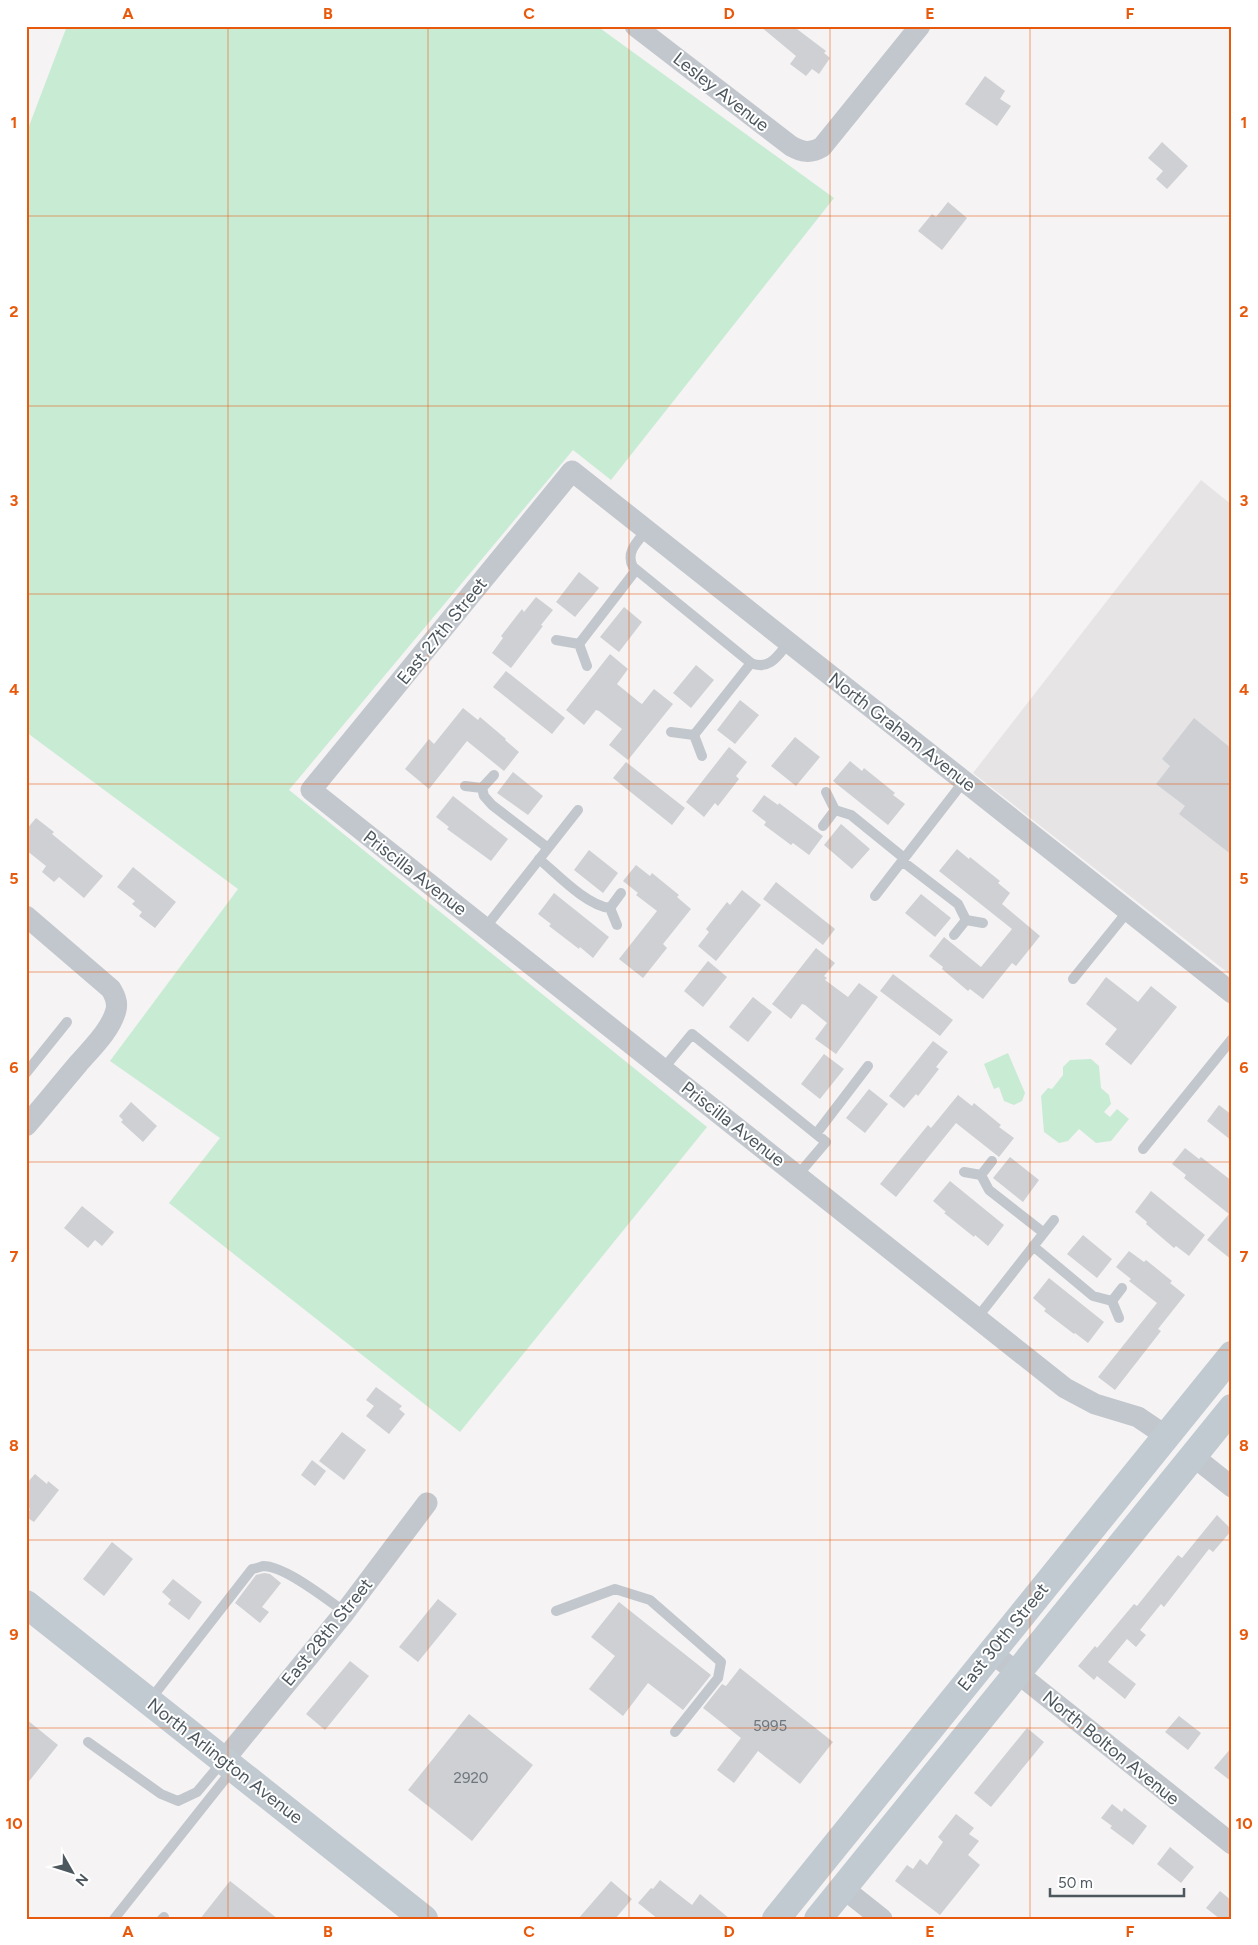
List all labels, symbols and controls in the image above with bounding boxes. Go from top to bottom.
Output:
text: A [122,4,134,23]
text: B [323,4,333,23]
text: C [523,4,535,23]
text: D [723,4,735,23]
text: E [925,4,935,23]
text: F [1126,4,1135,23]
street label: Lesley Avenue [669,48,774,136]
text: 1 [11,113,17,132]
text: 1 [1241,113,1247,132]
text: 2 [9,302,19,321]
text: 2 [1239,302,1249,321]
text: 3 [10,491,19,510]
text: 3 [1240,491,1249,510]
street label: East 27th Street [392,573,492,689]
street label: North Graham Avenue [824,668,980,796]
text: 4 [9,680,19,699]
text: 4 [1239,680,1249,699]
street label: Priscilla Avenue [359,826,471,920]
text: 5 [9,869,19,888]
text: 5 [1239,869,1249,888]
text: 6 [9,1058,19,1077]
text: 6 [1239,1058,1249,1077]
street label: Priscilla Avenue [677,1077,789,1171]
text: 7 [10,1247,19,1266]
text: 7 [1240,1247,1249,1266]
text: 8 [9,1436,19,1455]
text: 8 [1239,1436,1249,1455]
street label: East 28th Street [277,1574,377,1690]
street label: East 30th Street [953,1578,1053,1695]
text: 9 [9,1625,19,1644]
text: 9 [1239,1625,1249,1644]
street label: North Bolton Avenue [1038,1686,1184,1810]
street label: North Arlington Avenue [143,1693,307,1829]
house number: 5995 [753,1717,787,1735]
house number: 2920 [454,1769,488,1787]
text: 10 [5,1814,23,1833]
text: 10 [1235,1814,1253,1833]
north arrow [48,1848,98,1898]
scale bar [1050,1865,1184,1897]
text: N [72,1870,92,1889]
text: 50 m [1058,1874,1093,1892]
text: A [122,1922,134,1941]
text: B [323,1922,333,1941]
text: C [523,1922,535,1941]
text: D [723,1922,735,1941]
text: E [925,1922,935,1941]
text: F [1126,1922,1135,1941]

